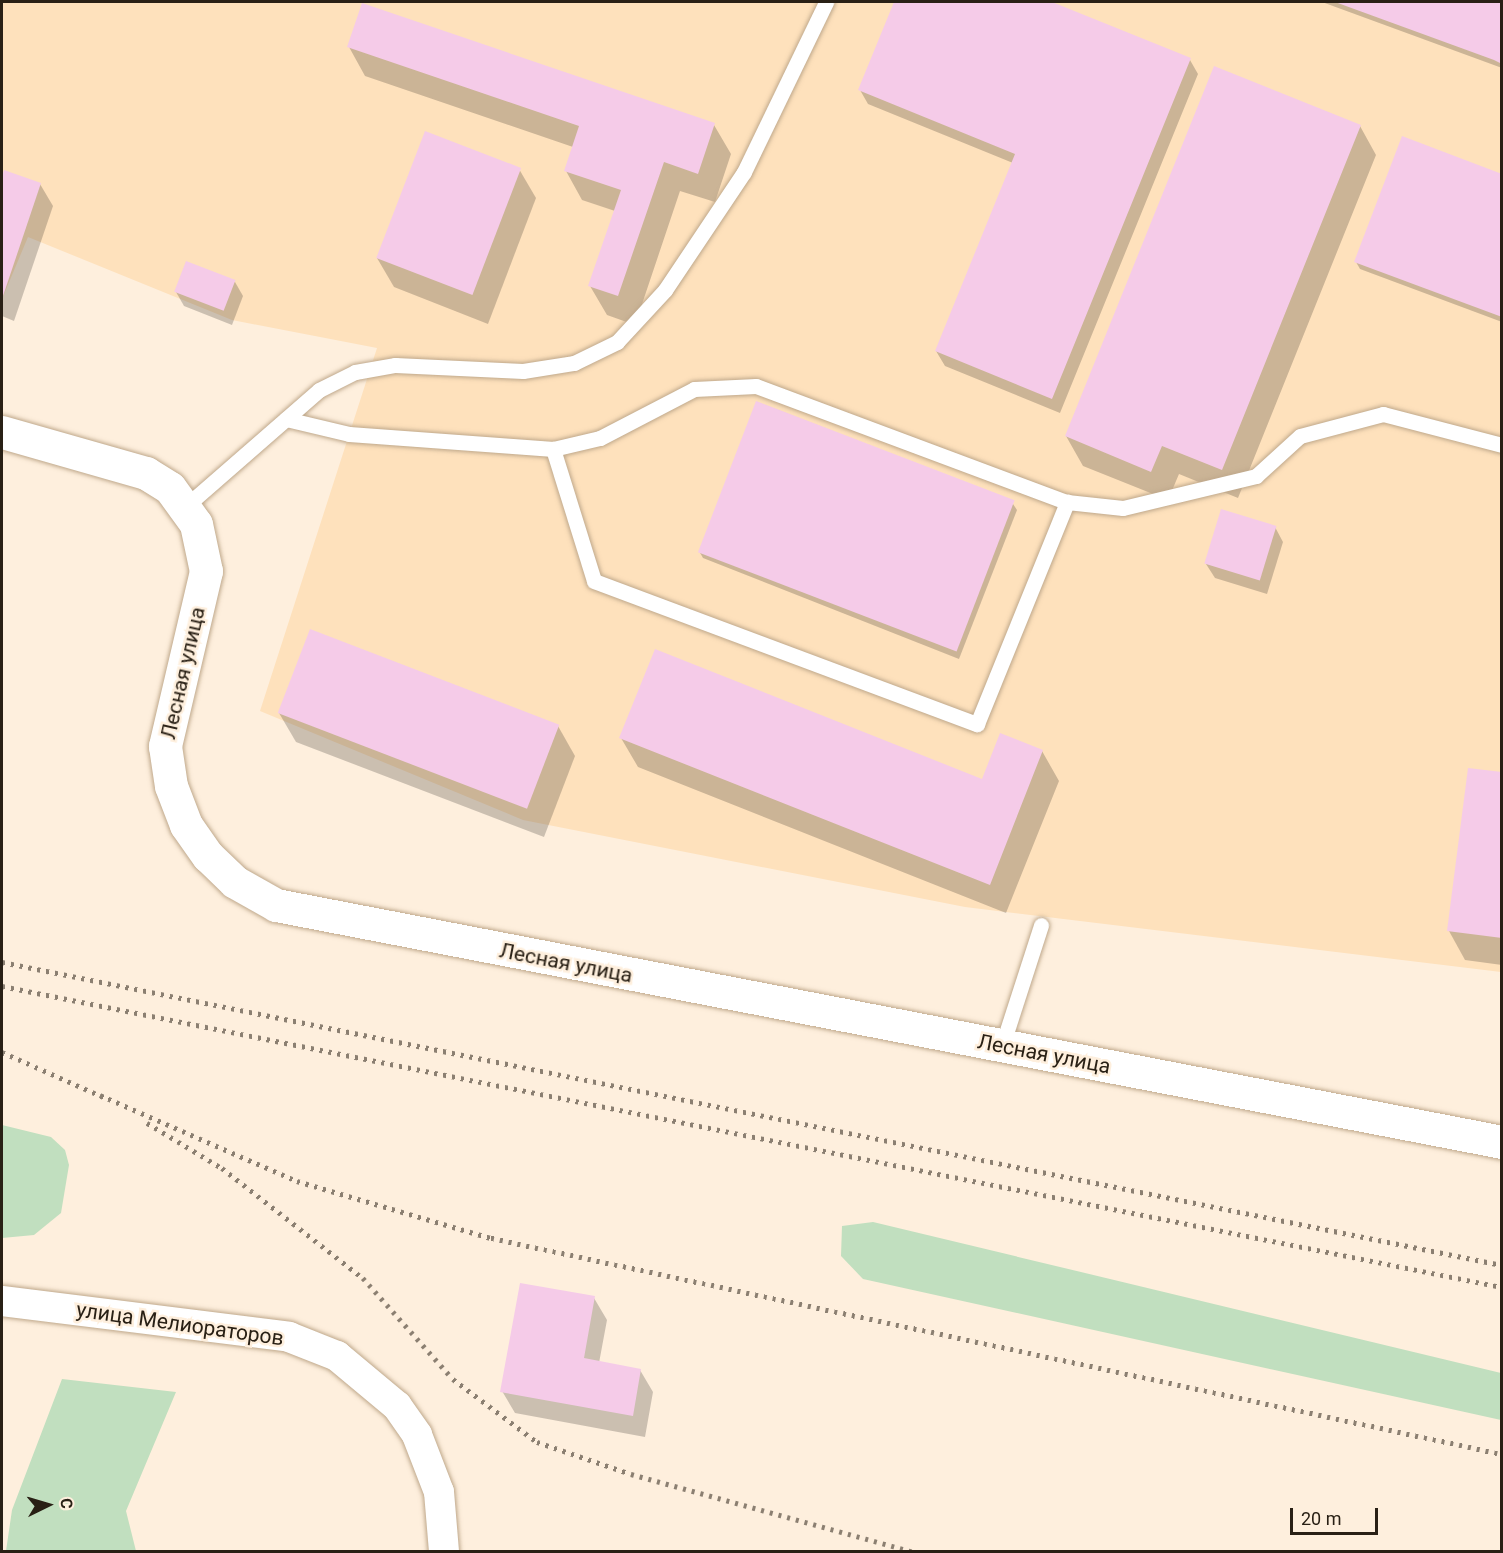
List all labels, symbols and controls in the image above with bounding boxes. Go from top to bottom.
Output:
street label: Лесная улица [156,604,210,742]
street label: Лесная улица [497,938,635,988]
street label: Лесная улица [975,1029,1113,1079]
street label: улица Мелиораторов [75,1297,285,1351]
north arrow [18,1475,78,1535]
scale bar [1293,1496,1382,1534]
text: С [57,1497,76,1509]
text: 20 m [1301,1508,1341,1529]

